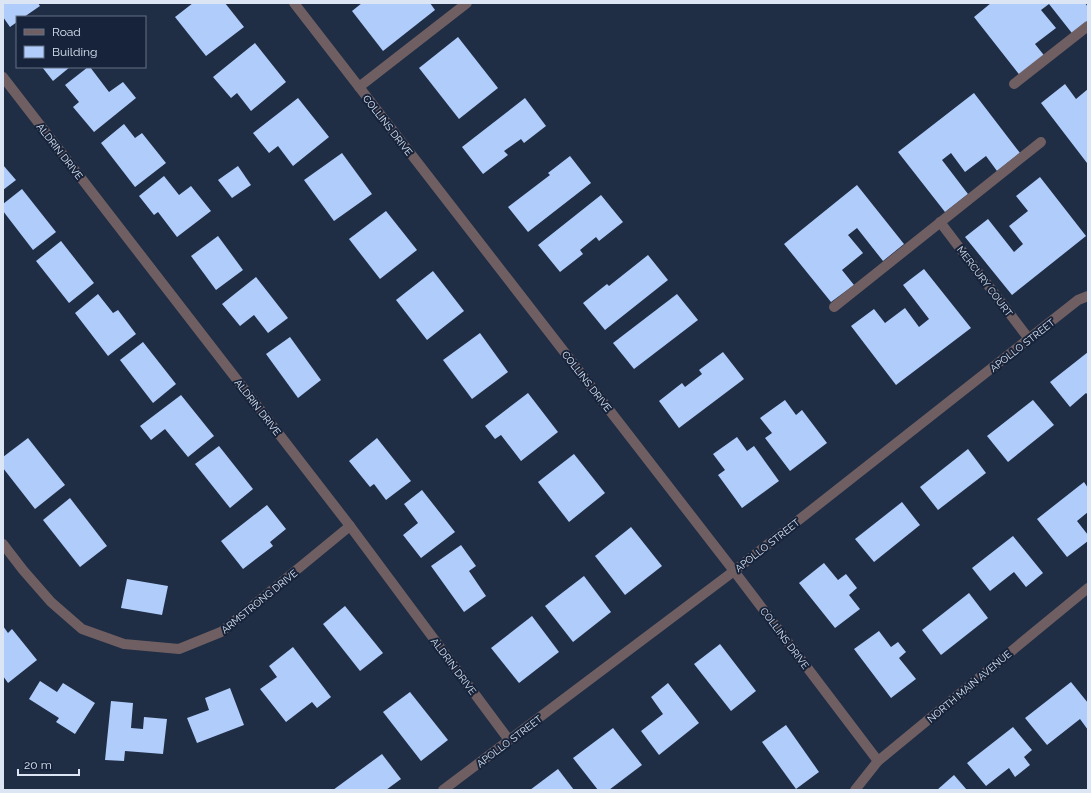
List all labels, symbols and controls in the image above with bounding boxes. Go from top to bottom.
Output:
legend [16,16,146,68]
text: Road [52,25,81,39]
text: Building [52,45,98,59]
street label: COLLINS DRIVE [361,93,415,158]
street label: ALDRIN DRIVE [34,121,85,182]
street label: MERCURY COURT [955,244,1015,319]
street label: APOLLO STREET [988,317,1057,374]
street label: COLLINS DRIVE [560,349,614,414]
street label: ALDRIN DRIVE [232,377,283,438]
street label: APOLLO STREET [733,517,802,574]
street label: ARMSTRONG DRIVE [219,567,300,635]
street label: COLLINS DRIVE [758,606,811,671]
street label: ALDRIN DRIVE [429,636,478,697]
street label: NORTH MAIN AVENUE [925,648,1013,725]
street label: APOLLO STREET [474,713,544,770]
scale bar [18,751,79,777]
text: 20 m [24,758,52,772]

